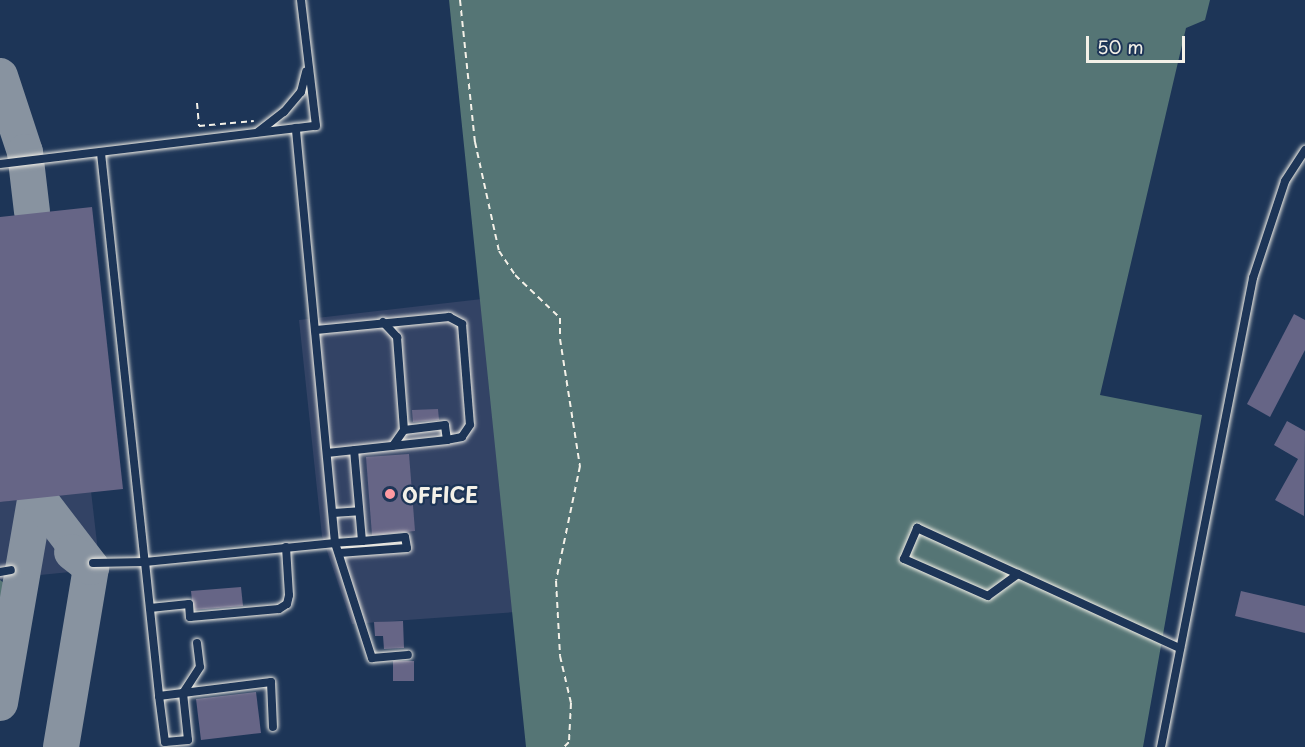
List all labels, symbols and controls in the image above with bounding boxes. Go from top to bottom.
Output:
scale bar [1089,24,1188,62]
text: 50 m [1097,33,1144,60]
place label: OFFICE [402,481,478,507]
marker: OFFICE [383,487,397,501]

